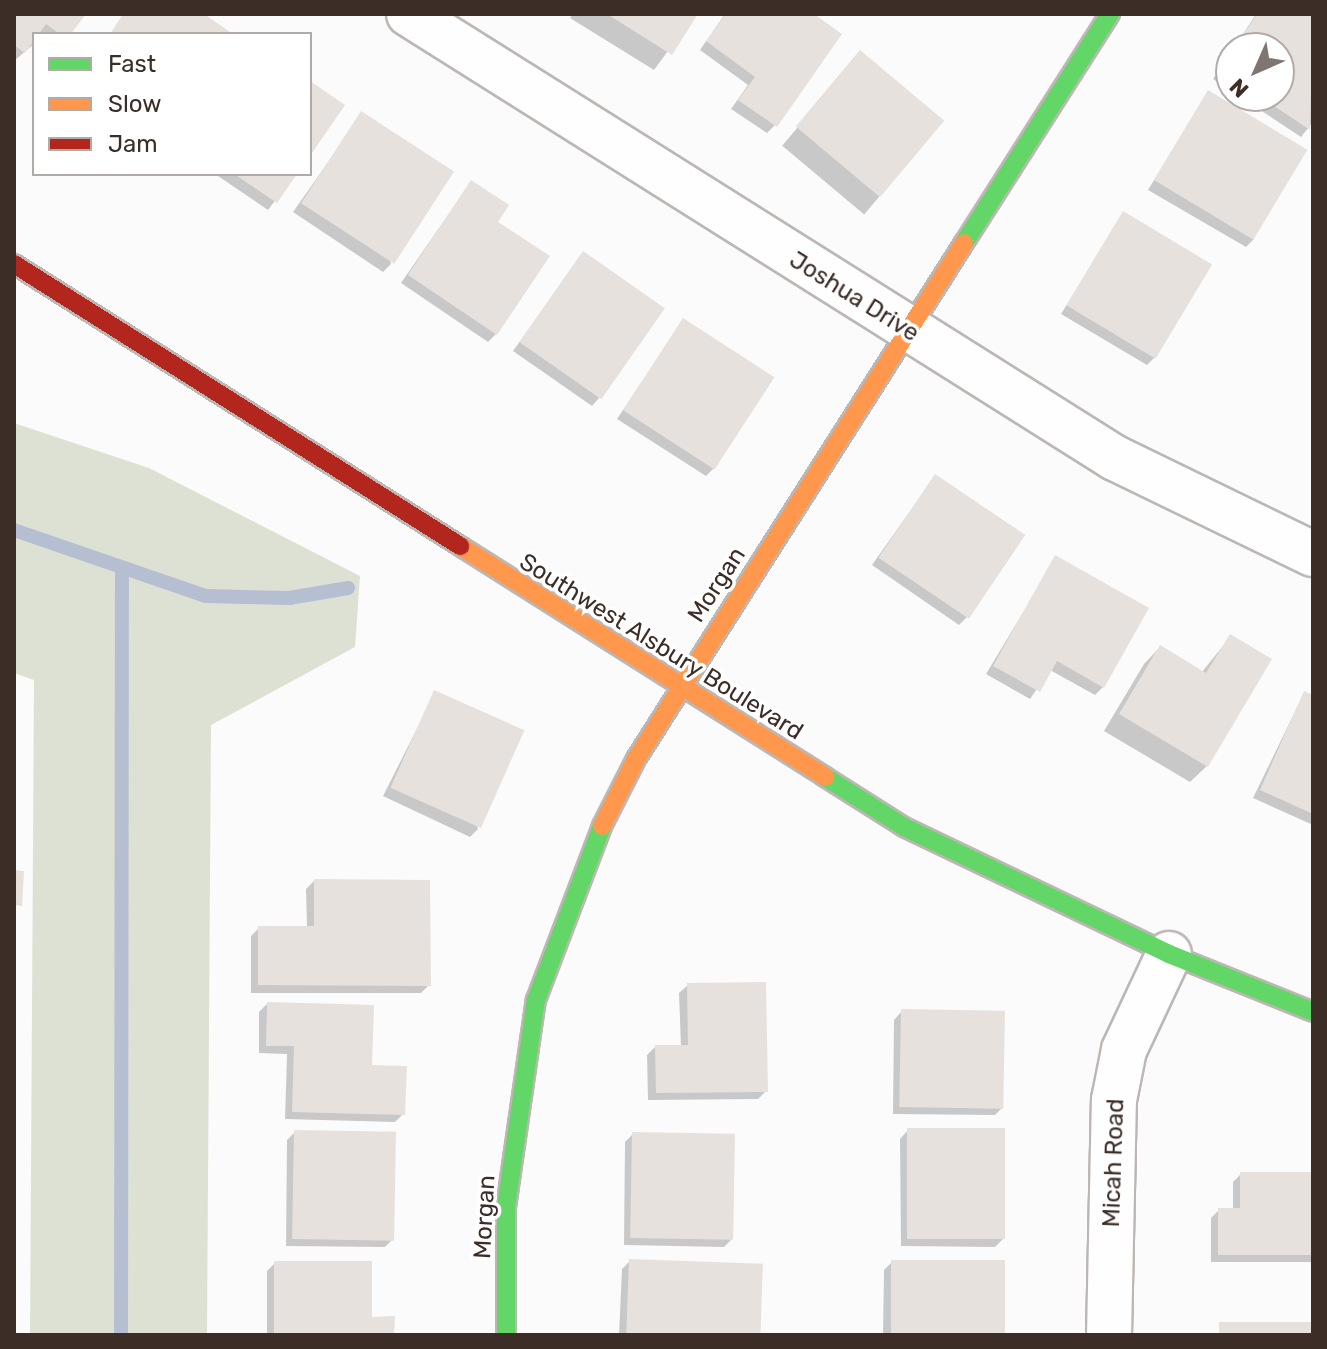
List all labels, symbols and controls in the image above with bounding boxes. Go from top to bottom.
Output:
legend [32,32,312,176]
north arrow [1215,32,1295,112]
text: Fast [108,50,156,78]
text: N [1224,73,1254,103]
text: Slow [108,90,161,118]
text: Jam [108,130,158,158]
street label: Joshua Drive [784,246,924,348]
street label: Morgan [682,542,752,628]
street label: Southwest Alsbury Boulevard [513,547,809,747]
street label: Micah Road [1097,1098,1131,1228]
street label: Morgan [468,1174,502,1260]

